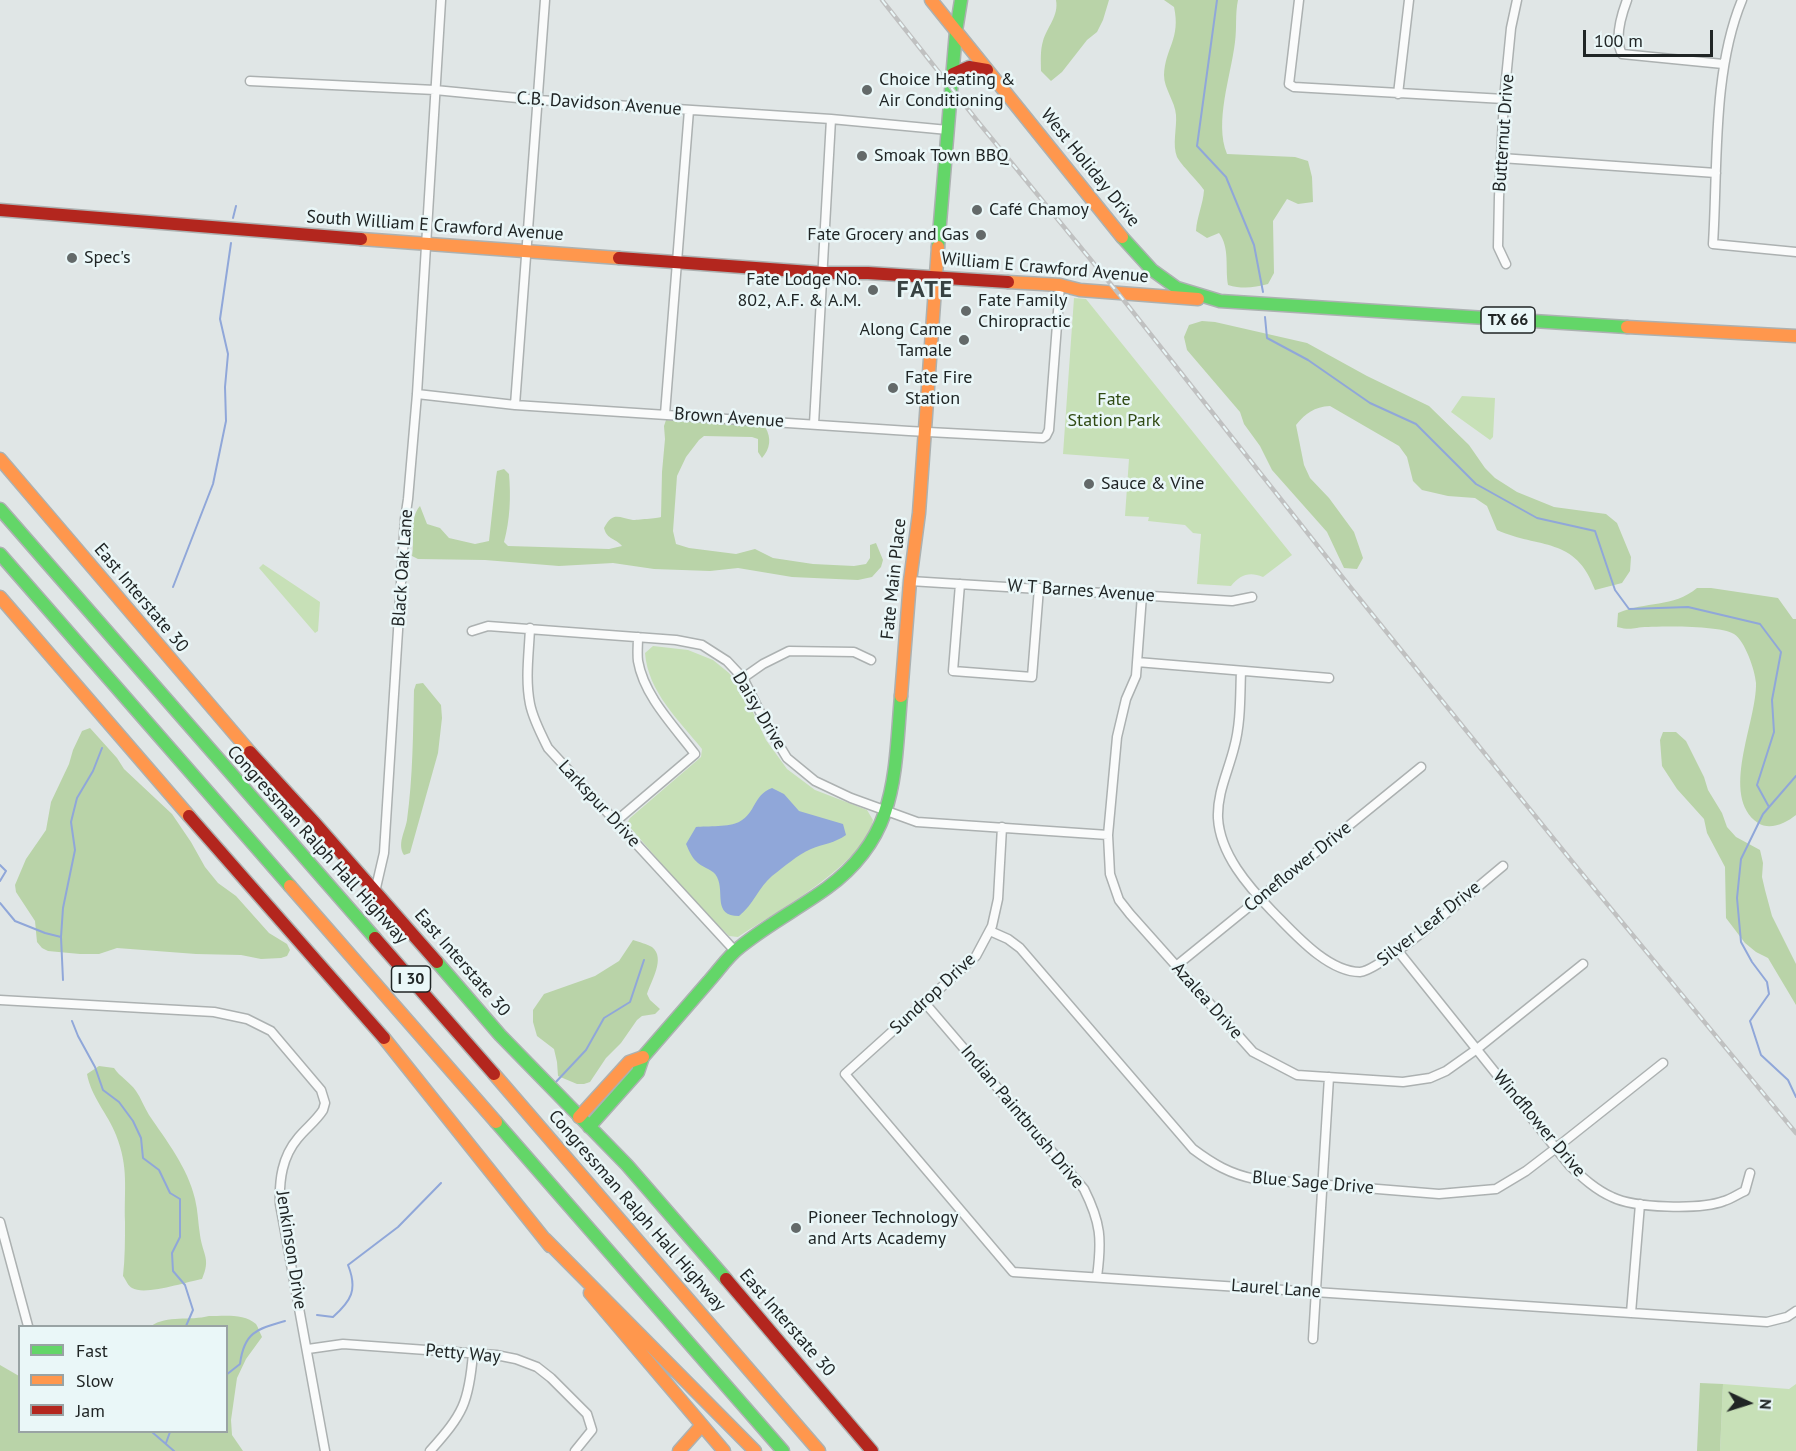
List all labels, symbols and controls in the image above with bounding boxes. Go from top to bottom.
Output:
scale bar [1586,18,1716,56]
text: 100 m [1594,29,1643,52]
place label: Choice Heating & Air Conditioning [879,69,1015,112]
street label: Butternut Drive [1489,73,1519,193]
marker: Choice Heating & Air Conditioning [860,83,874,97]
street label: C.B. Davidson Avenue [516,87,682,121]
street label: West Holiday Drive [1036,105,1144,231]
place label: Smoak Town BBQ [874,145,1009,167]
marker: Smoak Town BBQ [855,149,869,163]
place label: Café Chamoy [989,199,1089,221]
marker: Café Chamoy [970,203,984,217]
street label: South William E Crawford Avenue [306,206,564,246]
place label: Fate Grocery and Gas [807,224,969,246]
marker: Fate Grocery and Gas [974,228,988,242]
place label: Spec's [84,247,130,269]
street label: William E Crawford Avenue [940,248,1150,288]
marker: Spec's [65,251,79,265]
place label: Fate Lodge No. 802, A.F. & A.M. [737,269,861,312]
district label: FATE [897,276,953,304]
marker: Fate Lodge No. 802, A.F. & A.M. [866,283,880,297]
place label: Fate Family Chiropractic [978,290,1071,332]
marker: Fate Family Chiropractic [959,304,973,318]
road number: TX 66 [1481,307,1535,333]
place label: Along Came Tamale [860,319,952,362]
marker: Along Came Tamale [957,333,971,347]
place label: Fate Fire Station [905,367,972,410]
marker: Fate Fire Station [886,381,900,395]
park label: Fate Station Park [1068,389,1160,432]
street label: Brown Avenue [673,403,785,433]
place label: Sauce & Vine [1101,473,1204,495]
marker: Sauce & Vine [1082,477,1096,491]
street label: Black Oak Lane [388,509,418,627]
street label: Fate Main Place [877,517,911,641]
street label: East Interstate 30 [89,539,193,657]
street label: W T Barnes Avenue [1007,575,1155,607]
street label: Daisy Drive [727,668,791,754]
street label: Congressman Ralph Hall Highway [222,741,412,949]
street label: Larkspur Drive [553,756,645,852]
street label: Coneflower Drive [1240,817,1356,917]
street label: Silver Leaf Drive [1373,877,1485,971]
street label: East Interstate 30 [409,905,515,1021]
street label: Sundrop Drive [886,949,980,1039]
street label: Azalea Drive [1167,958,1247,1044]
road number: I 30 [392,966,430,992]
street label: Indian Paintbrush Drive [956,1041,1088,1193]
street label: Windflower Drive [1488,1066,1590,1182]
street label: Congressman Ralph Hall Highway [544,1106,730,1316]
street label: Blue Sage Drive [1251,1167,1375,1199]
street label: Jenkinson Drive [271,1189,311,1311]
place label: Pioneer Technology and Arts Academy [808,1207,958,1250]
marker: Pioneer Technology and Arts Academy [789,1221,803,1235]
street label: East Interstate 30 [734,1265,840,1381]
street label: Laurel Lane [1230,1275,1322,1303]
legend [18,1325,228,1433]
text: Fast [76,1339,108,1362]
street label: Petty Way [424,1340,502,1368]
text: Slow [76,1369,114,1392]
north arrow [1718,1373,1778,1433]
text: N [1756,1398,1776,1410]
text: Jam [76,1399,105,1422]

